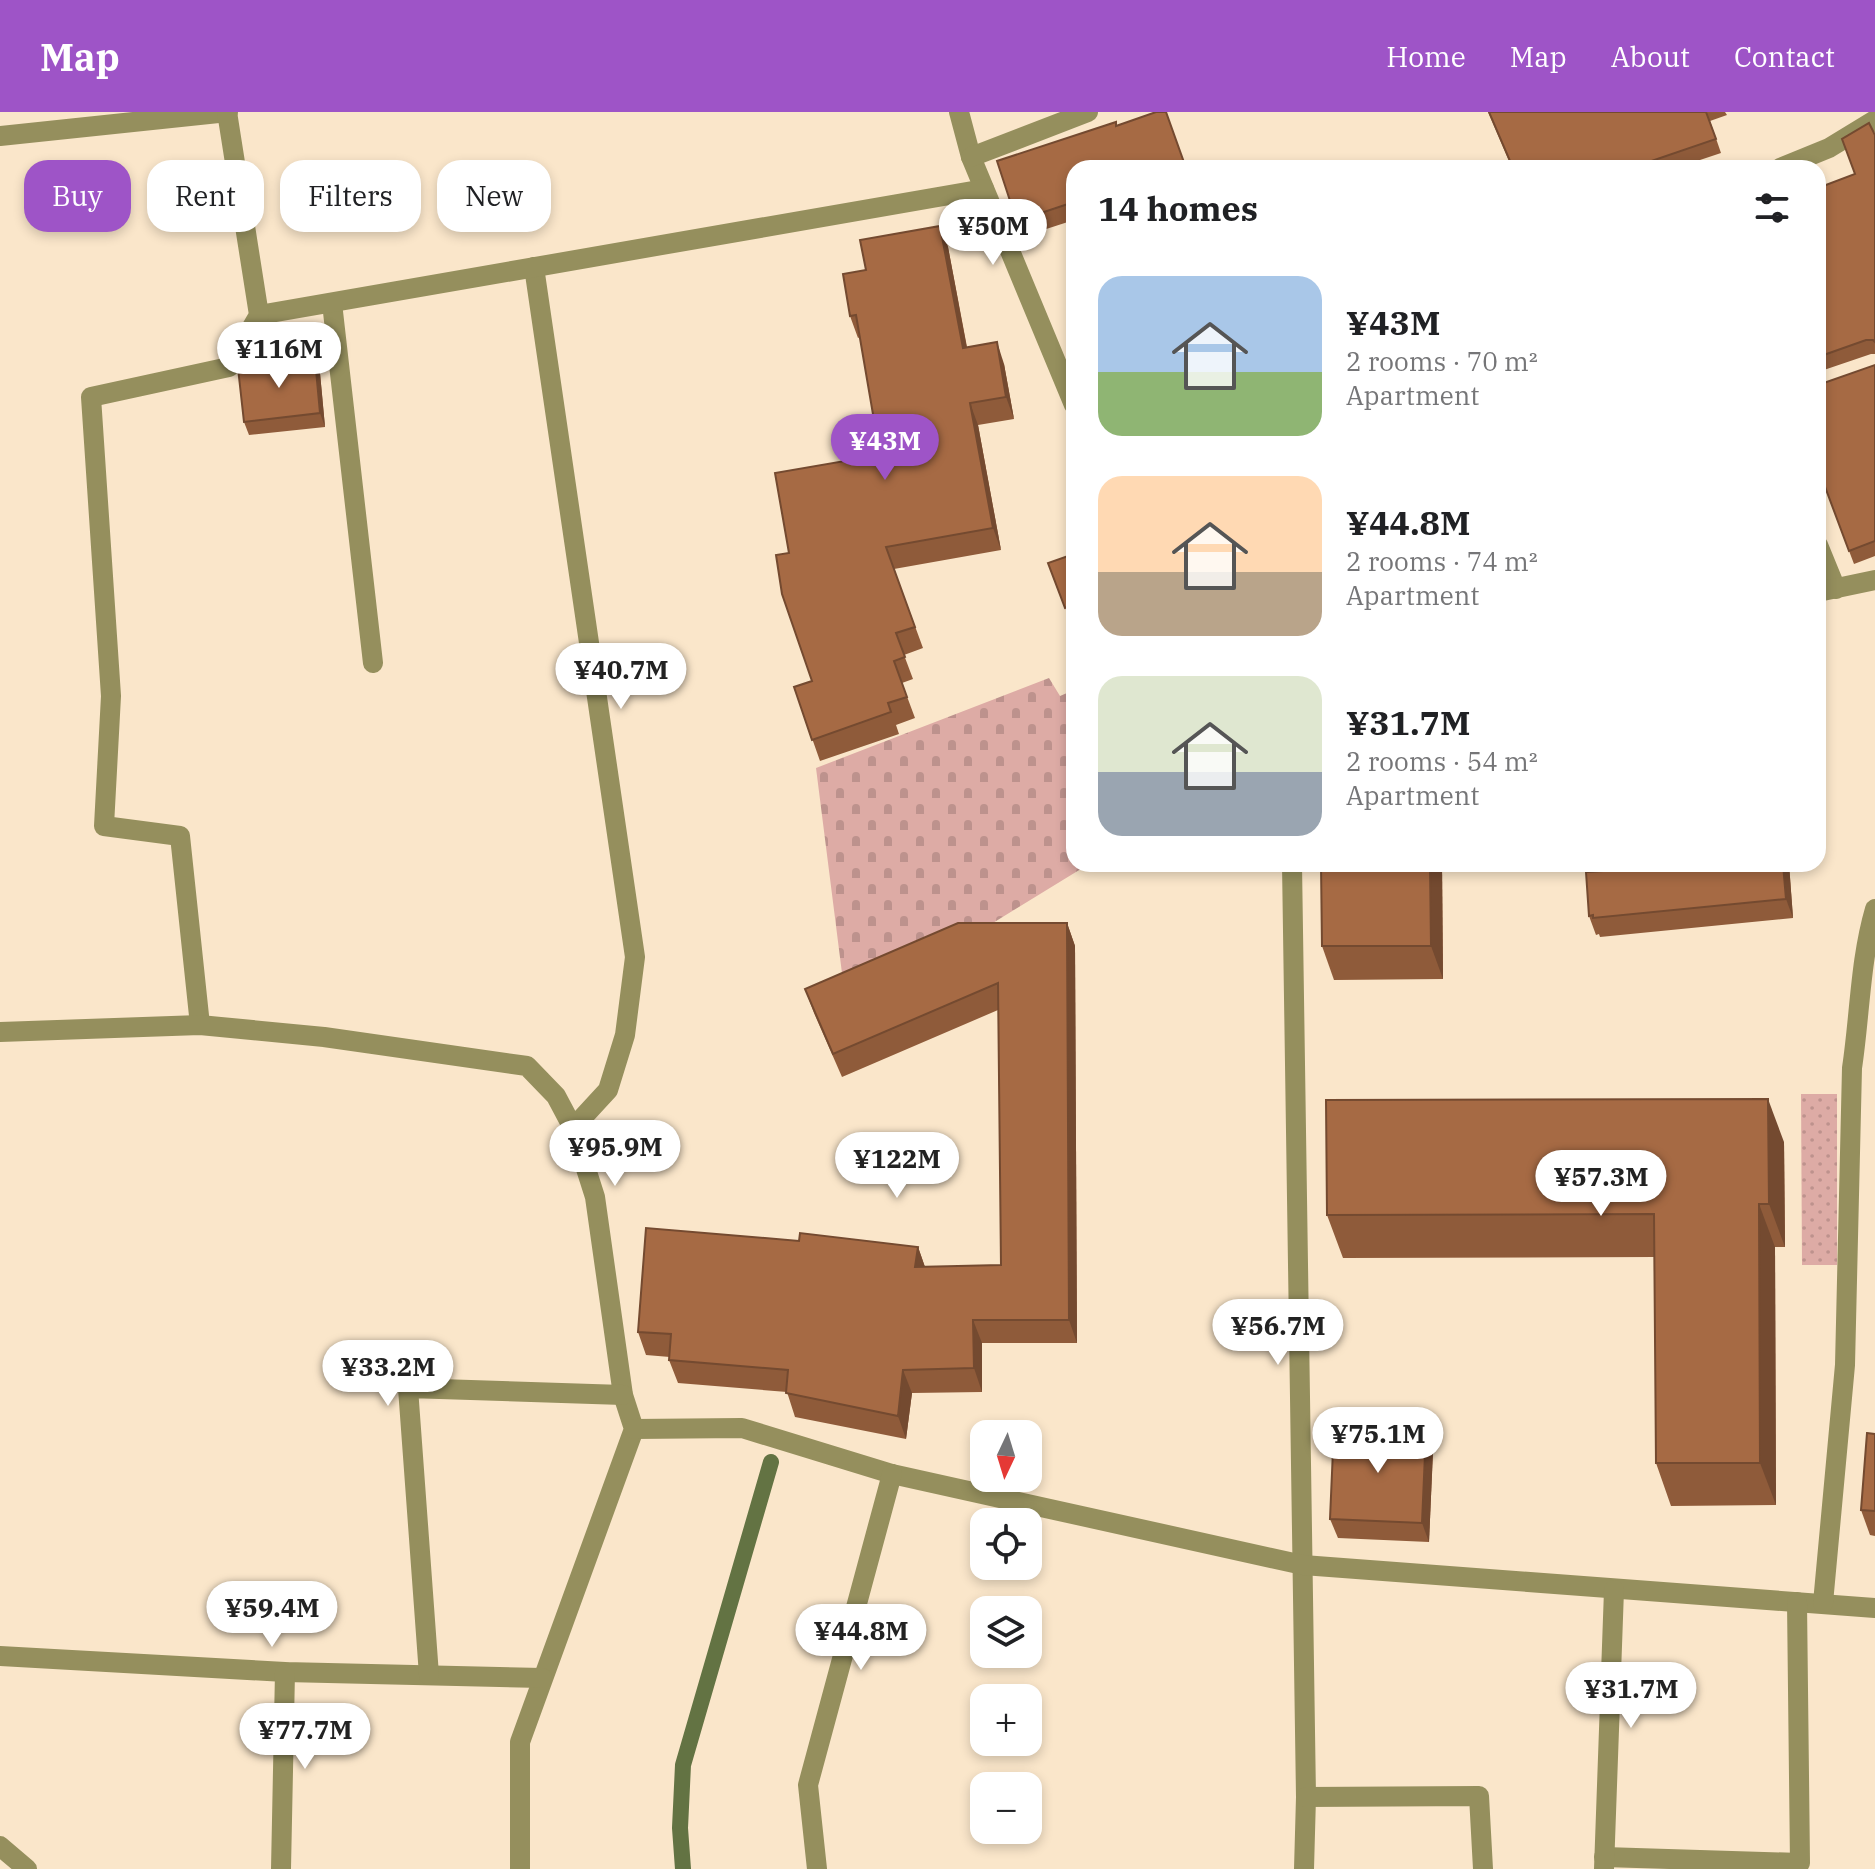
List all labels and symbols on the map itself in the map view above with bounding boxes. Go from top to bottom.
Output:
pin: ¥50M [946,199,1040,267]
pin: ¥116M [223,322,335,390]
pin: ¥43M [838,414,932,482]
pin: ¥40.7M [556,643,686,711]
pin: ¥95.9M [550,1120,680,1188]
pin: ¥122M [841,1132,953,1200]
pin: ¥57.3M [1536,1150,1666,1218]
pin: ¥56.7M [1213,1299,1343,1367]
pin: ¥33.2M [323,1340,453,1408]
pin: ¥75.1M [1313,1407,1443,1475]
north arrow [970,1420,1042,1492]
pin: ¥59.4M [207,1581,337,1649]
pin: ¥44.8M [796,1604,926,1672]
pin: ¥31.7M [1566,1662,1696,1730]
pin: ¥77.7M [240,1703,370,1771]

